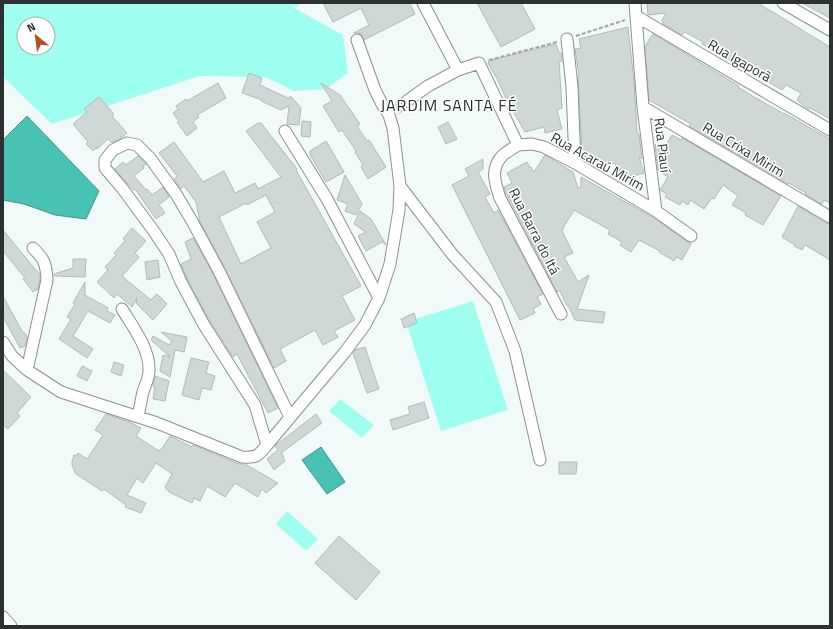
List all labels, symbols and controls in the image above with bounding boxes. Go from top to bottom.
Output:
north arrow [16,16,56,56]
text: N [24,18,38,36]
street label: Rua Igaporã [704,33,776,87]
district label: JARDIM SANTA FÉ [380,93,518,117]
street label: Rua Piauí [649,116,677,174]
street label: Rua Crixa Mirim [699,116,789,182]
street label: Rua Acaraú Mirim [547,127,649,195]
street label: Rua Barra do Itá [504,184,566,278]

